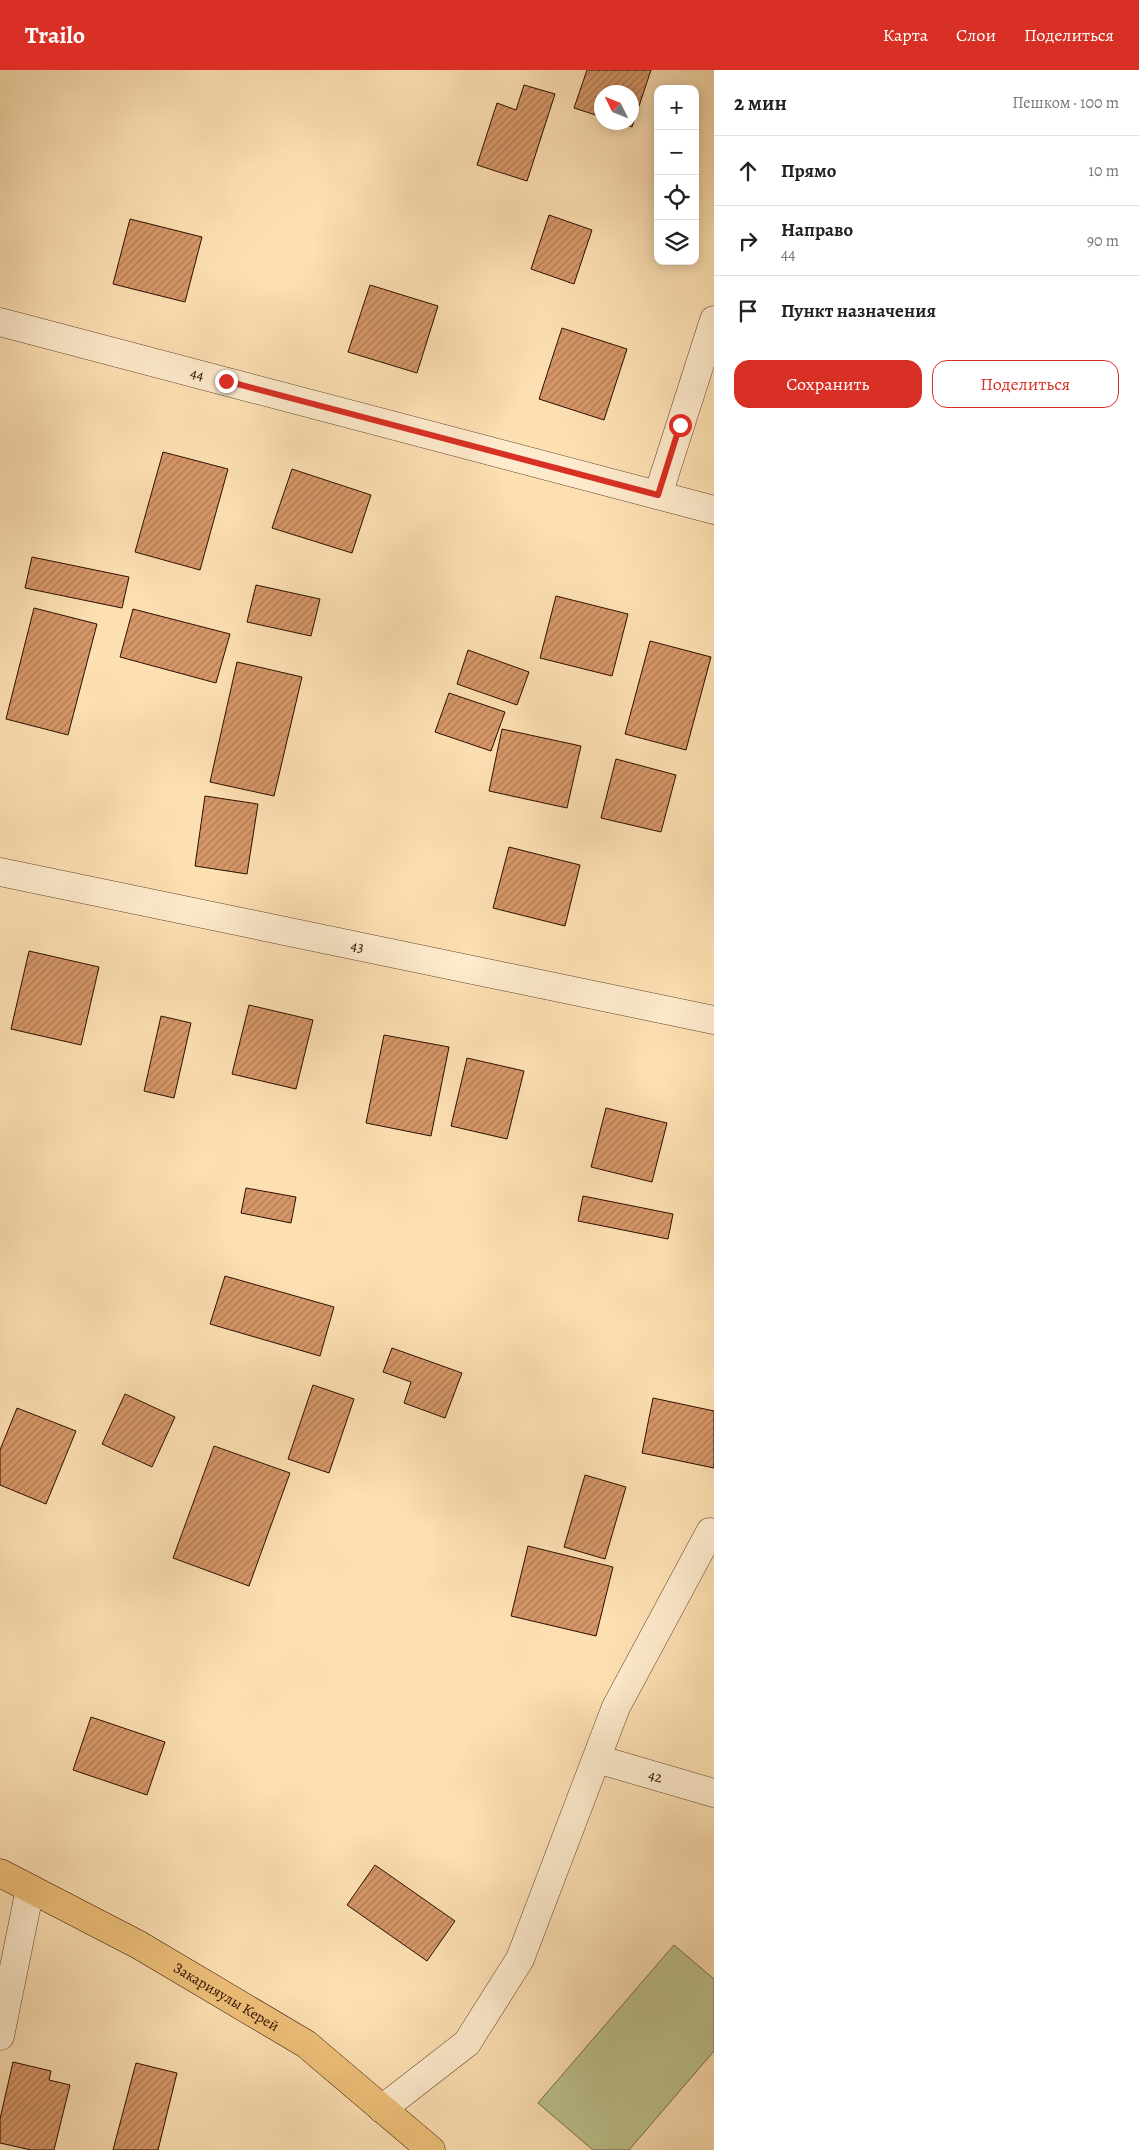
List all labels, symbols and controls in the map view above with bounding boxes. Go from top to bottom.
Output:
text: Trailo [25,19,85,51]
text: Карта [883,23,928,47]
text: Слои [956,23,996,47]
text: Поделиться [1024,23,1114,47]
north arrow [594,85,639,130]
map controls [654,85,699,265]
button: + [654,85,699,130]
text: 2 мин [734,89,787,117]
text: Пешком · 100 m [1012,92,1119,114]
button: − [654,130,699,175]
icon: ahead [734,157,762,185]
text: Прямо [781,158,836,184]
text: 10 m [1089,160,1119,182]
button: locate [654,175,699,220]
text: Направо [781,217,853,243]
button: layers [654,220,699,265]
icon: right [734,227,762,255]
text: 90 m [1087,230,1119,252]
text: 44 [781,243,796,265]
icon: arrive [734,297,762,325]
text: Пункт назначения [781,298,936,324]
button: Сохранить [734,360,922,408]
button: Поделиться [932,360,1119,408]
street label: 44 [188,363,207,385]
route end [215,370,238,393]
route start [669,414,692,437]
street label: 43 [349,935,366,957]
street label: 42 [646,1764,665,1788]
street label: Закарияулы Керей [170,1958,283,2036]

